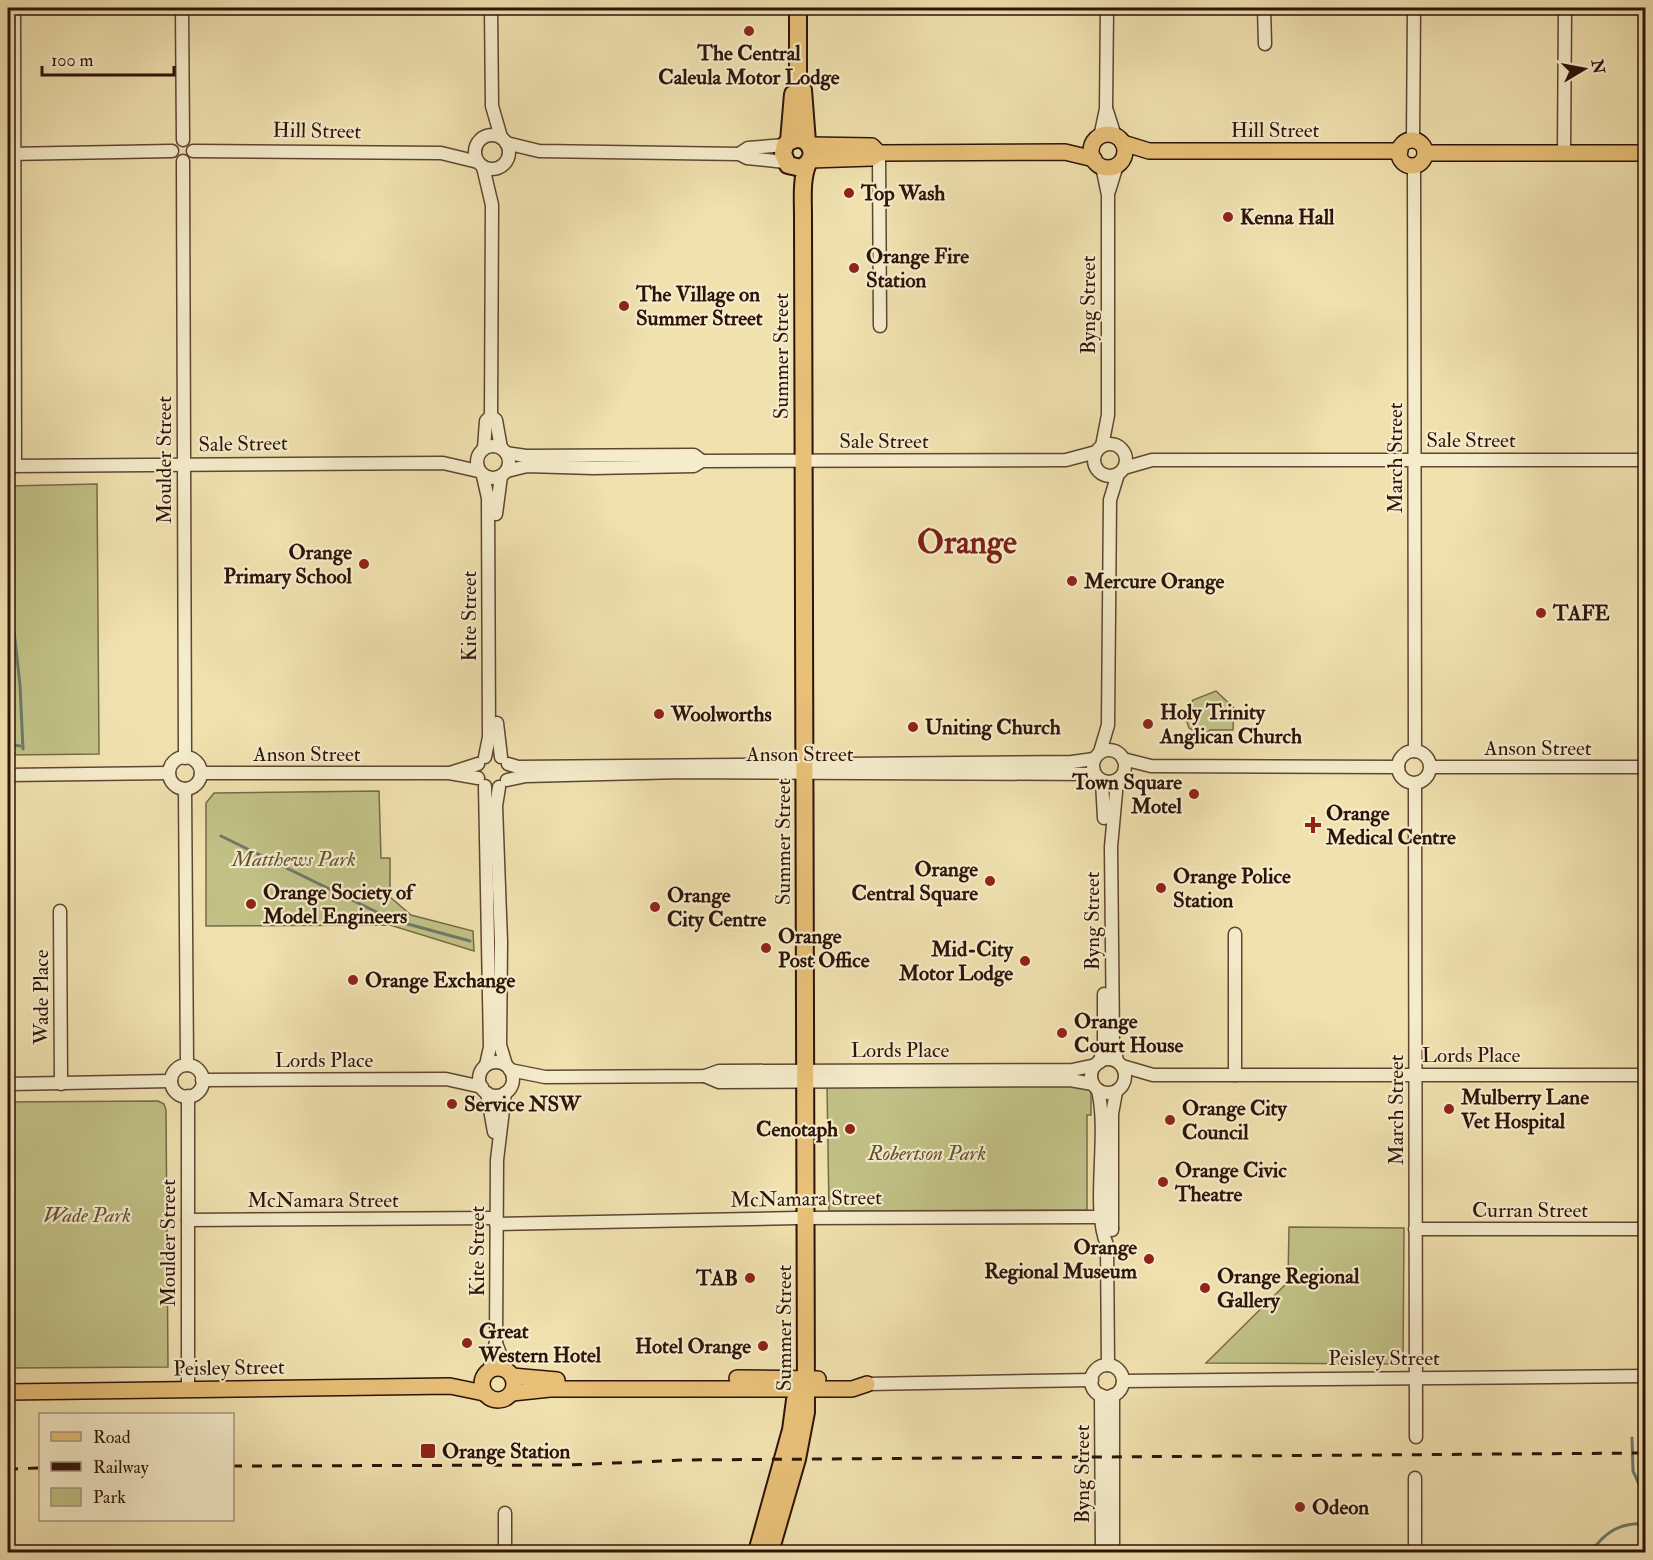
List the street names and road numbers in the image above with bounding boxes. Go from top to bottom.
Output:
street label: Hill Street [272,117,362,145]
street label: Hill Street [1231,117,1319,144]
street label: Byng Street [1075,255,1102,355]
street label: Summer Street [768,293,795,419]
street label: Moulder Street [151,396,178,524]
street label: March Street [1382,402,1409,514]
street label: Sale Street [1426,427,1516,454]
street label: Sale Street [839,428,929,455]
street label: Sale Street [198,430,288,458]
street label: Kite Street [456,570,483,661]
street label: Anson Street [1483,735,1592,762]
street label: Anson Street [252,741,361,768]
street label: Anson Street [745,741,854,768]
street label: Summer Street [770,779,797,905]
street label: Byng Street [1079,871,1106,971]
street label: Wade Place [28,949,55,1046]
street label: Lords Place [851,1037,950,1064]
street label: Lords Place [1422,1042,1521,1069]
street label: Lords Place [275,1047,374,1074]
street label: March Street [1383,1054,1410,1166]
street label: Moulder Street [155,1179,182,1307]
street label: McNamara Street [730,1184,882,1214]
street label: McNamara Street [247,1187,399,1214]
street label: Curran Street [1472,1197,1588,1224]
street label: Kite Street [464,1205,491,1296]
street label: Summer Street [771,1265,798,1391]
street label: Peisley Street [1328,1345,1440,1372]
street label: Peisley Street [173,1354,285,1382]
street label: Byng Street [1069,1424,1096,1524]

